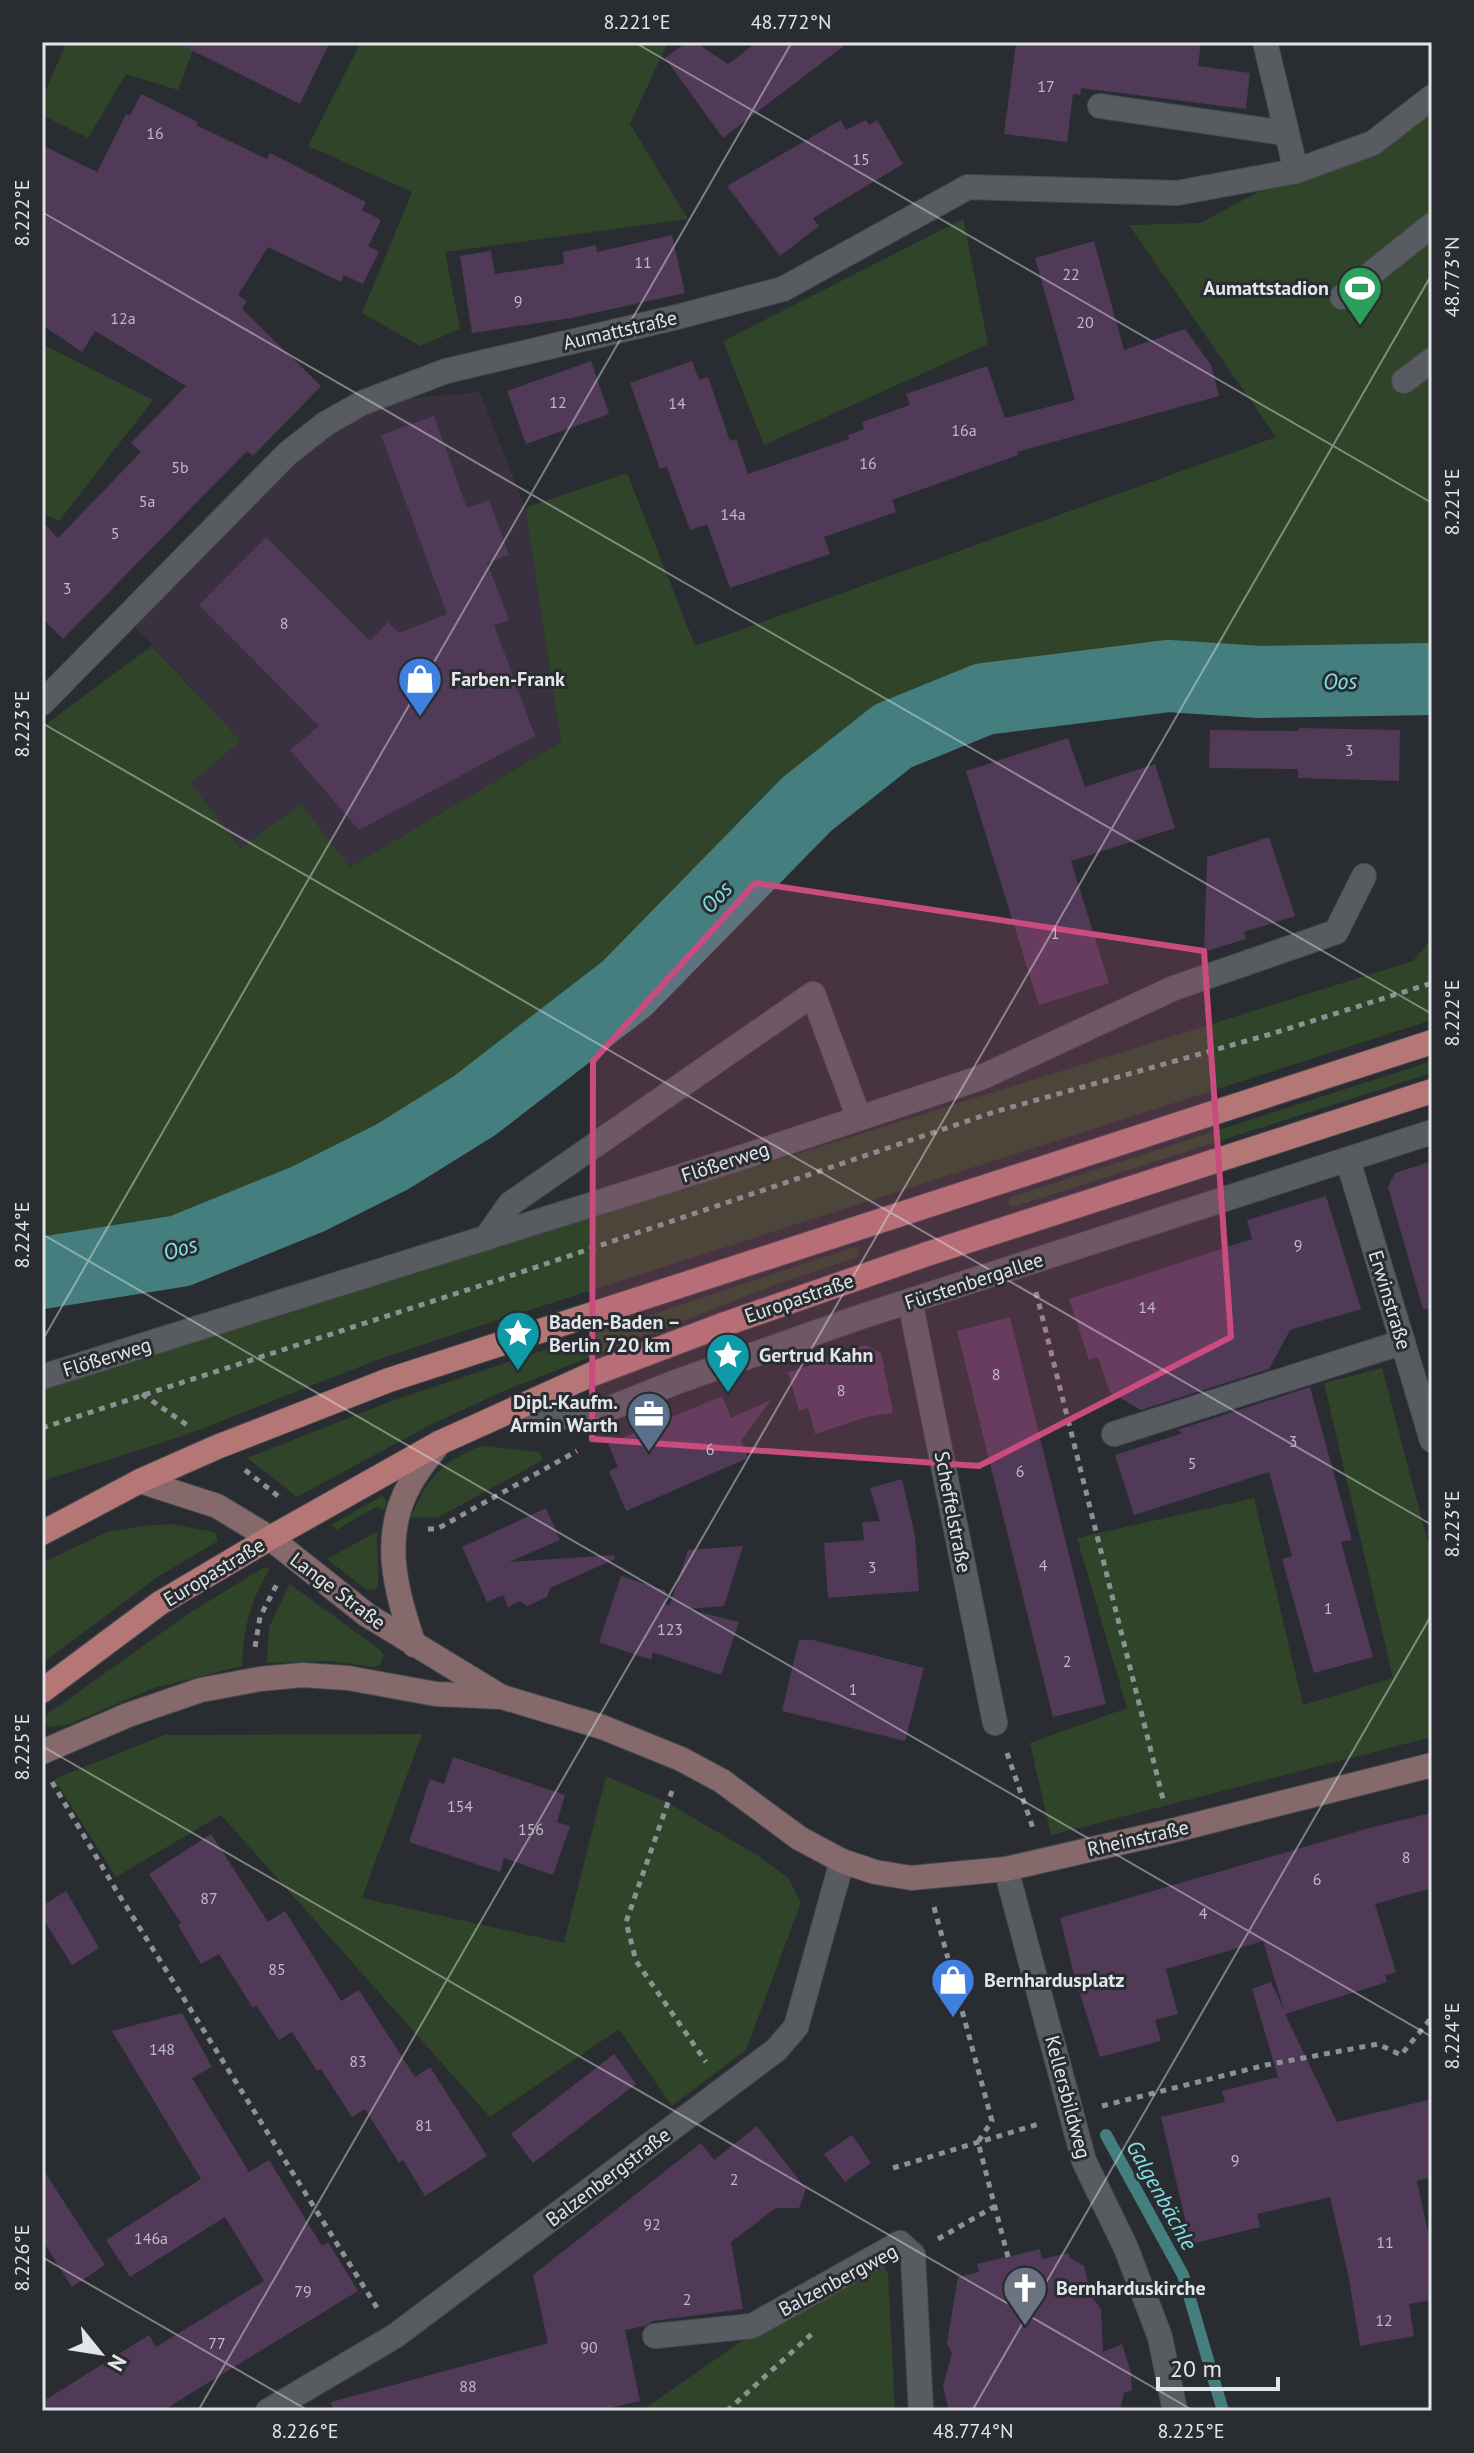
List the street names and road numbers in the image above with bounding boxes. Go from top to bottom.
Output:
street label: Aumattstraße [561,304,679,356]
street label: Flößerweg [678,1136,772,1188]
street label: Fürstenbergallee [901,1246,1047,1316]
street label: Erwinstraße [1363,1247,1417,1353]
street label: Europastraße [741,1267,857,1329]
street label: Flößerweg [60,1331,154,1383]
street label: Scheffelstraße [928,1449,978,1575]
street label: Europastraße [159,1532,269,1612]
street label: Lange Straße [285,1547,391,1635]
street label: Rheinstraße [1085,1814,1191,1862]
street label: Kellersbildweg [1039,2033,1097,2161]
street label: Balzenbergstraße [540,2122,676,2232]
street label: Balzenbergweg [774,2238,902,2322]

